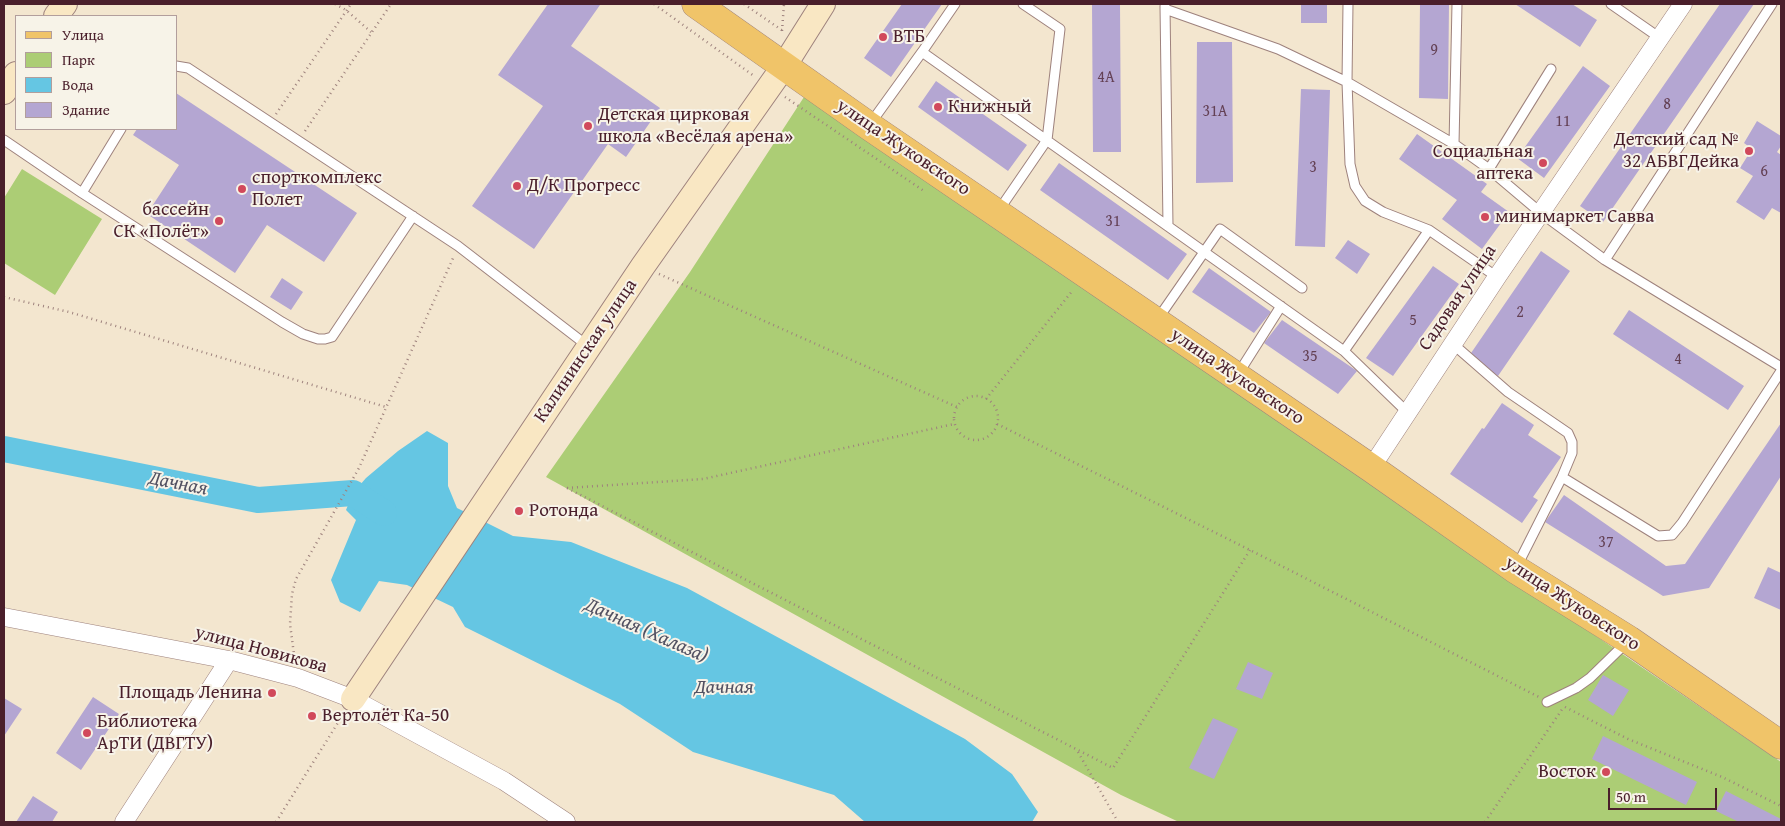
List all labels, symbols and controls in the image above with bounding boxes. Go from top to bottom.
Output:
legend [15,15,178,130]
text: Улица [62,24,104,45]
place label: ВТБ [893,26,925,48]
marker: ВТБ [877,31,889,43]
house number: 9 [1430,41,1438,61]
text: Парк [62,49,95,70]
house number: 4А [1097,68,1115,88]
text: Вода [62,74,93,95]
street label: улица Жуковского [832,95,974,201]
house number: 8 [1663,95,1671,115]
place label: Книжный [948,96,1032,118]
text: Здание [62,99,110,120]
marker: Книжный [932,101,944,113]
house number: 31А [1202,102,1228,122]
place label: Детская цирковая школа «Весёлая арена» [598,104,793,148]
house number: 11 [1555,112,1571,132]
marker: Детская цирковая школа «Весёлая арена» [582,120,594,132]
place label: Детский сад № 32 АБВГДейка [1614,129,1739,173]
place label: Социальная аптека [1433,141,1533,185]
marker: Детский сад № 32 АБВГДейка [1743,145,1755,157]
marker: Социальная аптека [1537,157,1549,169]
house number: 3 [1309,158,1317,178]
house number: 6 [1760,162,1768,182]
place label: спорткомплекс Полет [252,167,382,211]
place label: Д/К Прогресс [527,175,640,197]
marker: Д/К Прогресс [511,180,523,192]
marker: спорткомплекс Полет [236,183,248,195]
place label: бассейн СК «Полёт» [114,199,209,243]
place label: минимаркет Савва [1495,206,1654,228]
marker: минимаркет Савва [1479,211,1491,223]
house number: 31 [1105,212,1121,232]
marker: бассейн СК «Полёт» [213,215,225,227]
street label: Садовая улица [1414,241,1502,355]
street label: Калининская улица [529,275,643,427]
house number: 2 [1516,303,1524,323]
house number: 5 [1409,311,1417,331]
street label: улица Жуковского [1166,324,1308,430]
house number: 35 [1302,347,1318,367]
house number: 4 [1674,350,1682,370]
water label: Дачная [146,467,210,501]
place label: Ротонда [529,500,598,522]
marker: Ротонда [513,505,525,517]
house number: 37 [1598,533,1614,553]
street label: улица Жуковского [1500,552,1644,656]
water label: Дачная (Халаза) [581,593,711,669]
street label: улица Новикова [192,621,330,679]
water label: Дачная [694,676,754,700]
place label: Площадь Ленина [119,682,262,704]
marker: Площадь Ленина [266,687,278,699]
place label: Вертолёт Ка-50 [322,705,449,727]
marker: Вертолёт Ка-50 [306,710,318,722]
place label: Библиотека АрТИ (ДВГТУ) [97,711,213,755]
marker: Библиотека АрТИ (ДВГТУ) [81,727,93,739]
place label: Восток [1538,761,1596,783]
marker: Восток [1600,766,1612,778]
scale bar [1610,778,1719,810]
text: 50 m [1616,786,1646,807]

